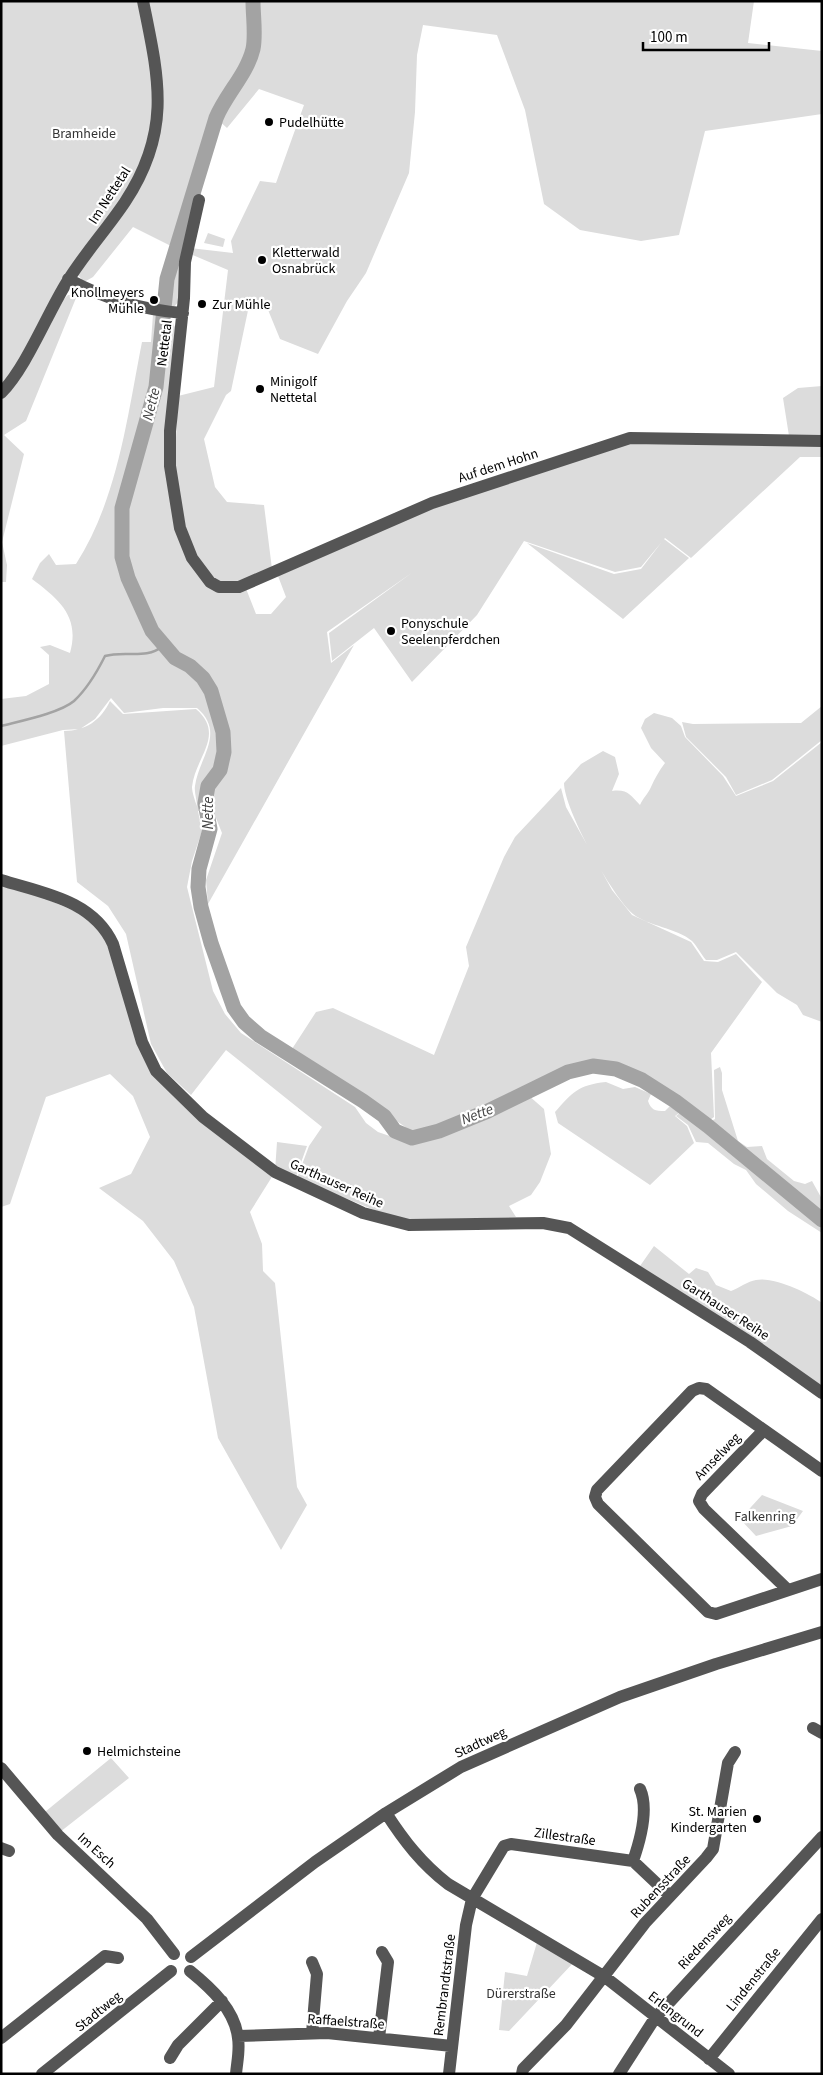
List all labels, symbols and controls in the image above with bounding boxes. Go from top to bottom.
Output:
scale bar [643,20,769,52]
text: 100 m [650,27,688,48]
place label: Pudelhütte [279,113,344,133]
marker: Pudelhütte [263,116,275,128]
park label: Bramheide [52,124,116,144]
street label: Im Nettetal [84,163,136,228]
place label: Kletterwald Osnabrück [272,243,340,279]
marker: Kletterwald Osnabrück [256,254,268,266]
place label: Knollmeyers Mühle [71,283,144,319]
marker: Knollmeyers Mühle [148,294,160,306]
place label: Zur Mühle [212,295,270,315]
marker: Zur Mühle [196,298,208,310]
street label: Nettetal [152,318,178,368]
place label: Minigolf Nettetal [270,372,318,408]
marker: Minigolf Nettetal [254,383,266,395]
water label: Nette [137,386,166,423]
street label: Auf dem Hohn [456,444,541,488]
place label: Ponyschule Seelenpferdchen [401,614,500,650]
marker: Ponyschule Seelenpferdchen [385,625,397,637]
water label: Nette [198,797,219,829]
water label: Nette [458,1099,496,1130]
street label: Garthauser Reihe [286,1154,387,1214]
street label: Garthauser Reihe [678,1274,773,1346]
street label: Amselweg [690,1428,746,1485]
park label: Falkenring [734,1507,796,1527]
street label: Stadtweg [451,1722,510,1764]
place label: Helmichsteine [97,1742,181,1762]
marker: Helmichsteine [81,1745,93,1757]
place label: St. Marien Kindergarten [670,1802,747,1838]
marker: St. Marien Kindergarten [751,1813,763,1825]
street label: Zillestraße [533,1823,597,1851]
street label: Im Esch [73,1828,120,1873]
street label: Rubensstraße [626,1850,696,1923]
street label: Riedensweg [673,1909,736,1974]
street label: Rembrandtstraße [429,1933,461,2037]
street label: Lindenstraße [722,1943,786,2016]
park label: Dürerstraße [486,1984,556,2004]
street label: Stadtweg [71,1987,126,2037]
street label: Erlengrund [643,1987,707,2043]
street label: Raffaelstraße [307,2009,385,2035]

